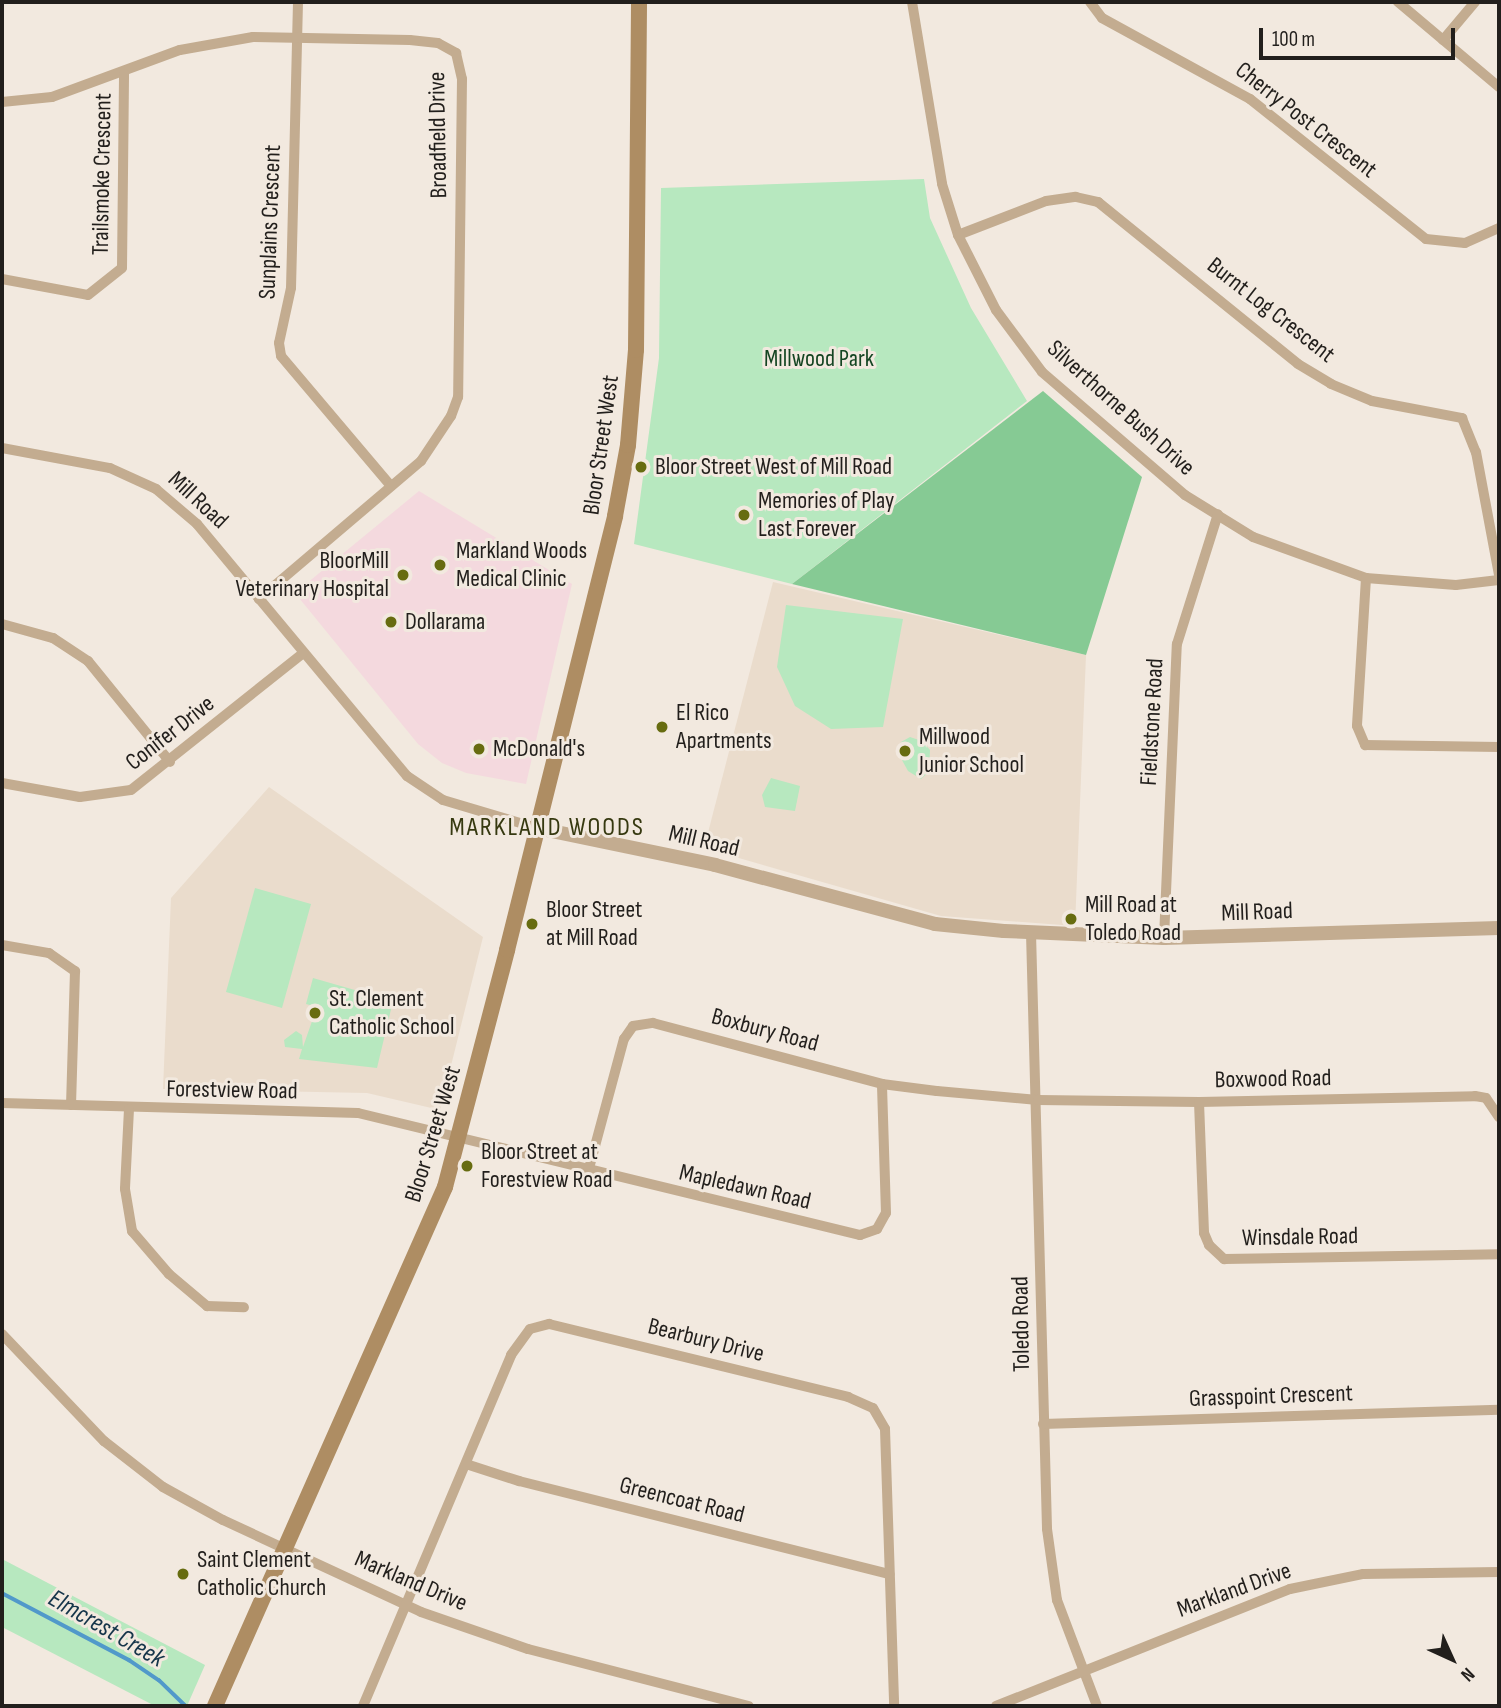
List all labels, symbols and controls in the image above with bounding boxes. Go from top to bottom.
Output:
scale bar [1263,14,1459,58]
text: 100 m [1272,27,1315,52]
street label: Cherry Post Crescent [1229,56,1383,184]
street label: Broadfield Drive [422,71,454,199]
street label: Trailsmoke Crescent [86,93,118,255]
street label: Sunplains Crescent [253,144,287,300]
street label: Burnt Log Crescent [1201,251,1341,369]
street label: Silverthorne Bush Drive [1041,334,1201,482]
park label: Millwood Park [764,345,874,373]
street label: Bloor Street West [577,373,625,517]
place label: Bloor Street West of Mill Road [655,453,892,481]
marker: Bloor Street West of Mill Road [633,459,649,475]
street label: Mill Road [162,465,234,535]
place label: Memories of Play Last Forever [758,487,894,543]
marker: Memories of Play Last Forever [736,507,752,523]
place label: Markland Woods Medical Clinic [456,537,587,593]
place label: BloorMill Veterinary Hospital [235,547,389,603]
marker: Markland Woods Medical Clinic [430,555,450,575]
marker: BloorMill Veterinary Hospital [395,567,411,583]
place label: Dollarama [405,608,485,636]
marker: Dollarama [383,614,399,630]
street label: Fieldstone Road [1134,658,1170,786]
street label: Conifer Drive [120,689,220,777]
place label: El Rico Apartments [676,699,772,755]
marker: El Rico Apartments [654,719,670,735]
place label: Millwood Junior School [919,723,1024,779]
place label: McDonald's [493,735,585,763]
marker: McDonald's [471,741,487,757]
marker: Millwood Junior School [897,743,913,759]
district label: MARKLAND WOODS [451,812,643,844]
street label: Mill Road [666,819,742,863]
place label: Mill Road at Toledo Road [1085,891,1181,947]
place label: Bloor Street at Mill Road [546,896,642,952]
street label: Mill Road [1221,896,1293,928]
marker: Mill Road at Toledo Road [1063,911,1079,927]
marker: Bloor Street at Mill Road [524,916,540,932]
place label: St. Clement Catholic School [329,985,454,1041]
street label: Boxbury Road [708,1002,822,1058]
marker: St. Clement Catholic School [307,1005,323,1021]
street label: Bloor Street West [399,1062,467,1206]
street label: Boxwood Road [1214,1064,1332,1094]
street label: Forestview Road [166,1074,298,1106]
place label: Bloor Street at Forestview Road [481,1138,612,1194]
marker: Bloor Street at Forestview Road [459,1158,475,1174]
street label: Mapledawn Road [676,1158,814,1216]
street label: Winsdale Road [1242,1222,1358,1252]
street label: Toledo Road [1006,1276,1036,1372]
street label: Bearbury Drive [645,1312,767,1368]
street label: Grasspoint Crescent [1189,1379,1353,1413]
street label: Greencoat Road [616,1471,748,1529]
street label: Markland Drive [350,1544,472,1618]
place label: Saint Clement Catholic Church [197,1546,326,1602]
street label: Markland Drive [1173,1556,1295,1624]
marker: Saint Clement Catholic Church [175,1566,191,1582]
water label: Elmcrest Creek [42,1583,170,1675]
north arrow [1417,1624,1487,1694]
text: N [1455,1662,1479,1686]

